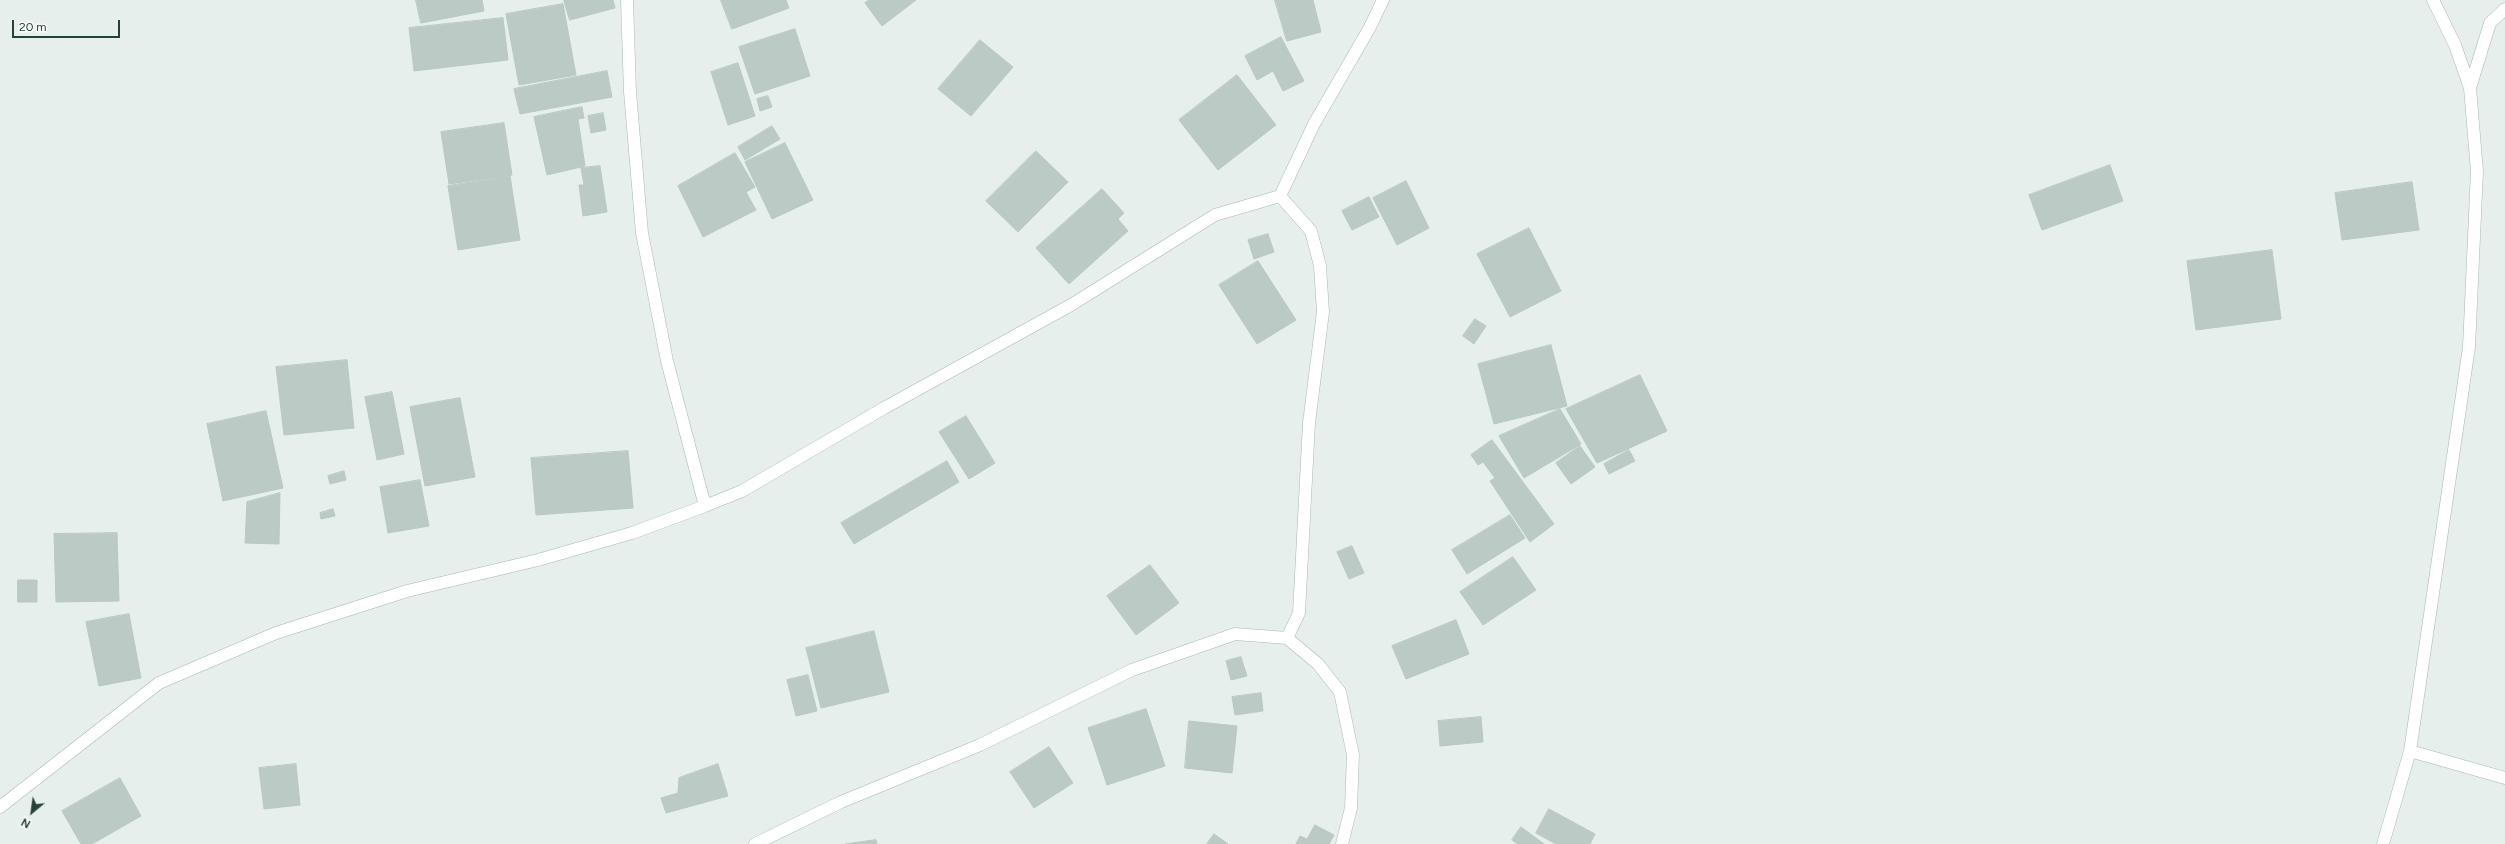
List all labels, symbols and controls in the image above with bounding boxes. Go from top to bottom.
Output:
scale bar [14,12,122,38]
text: 20 m [19,20,47,34]
north arrow [12,792,52,832]
text: N [19,815,33,831]

